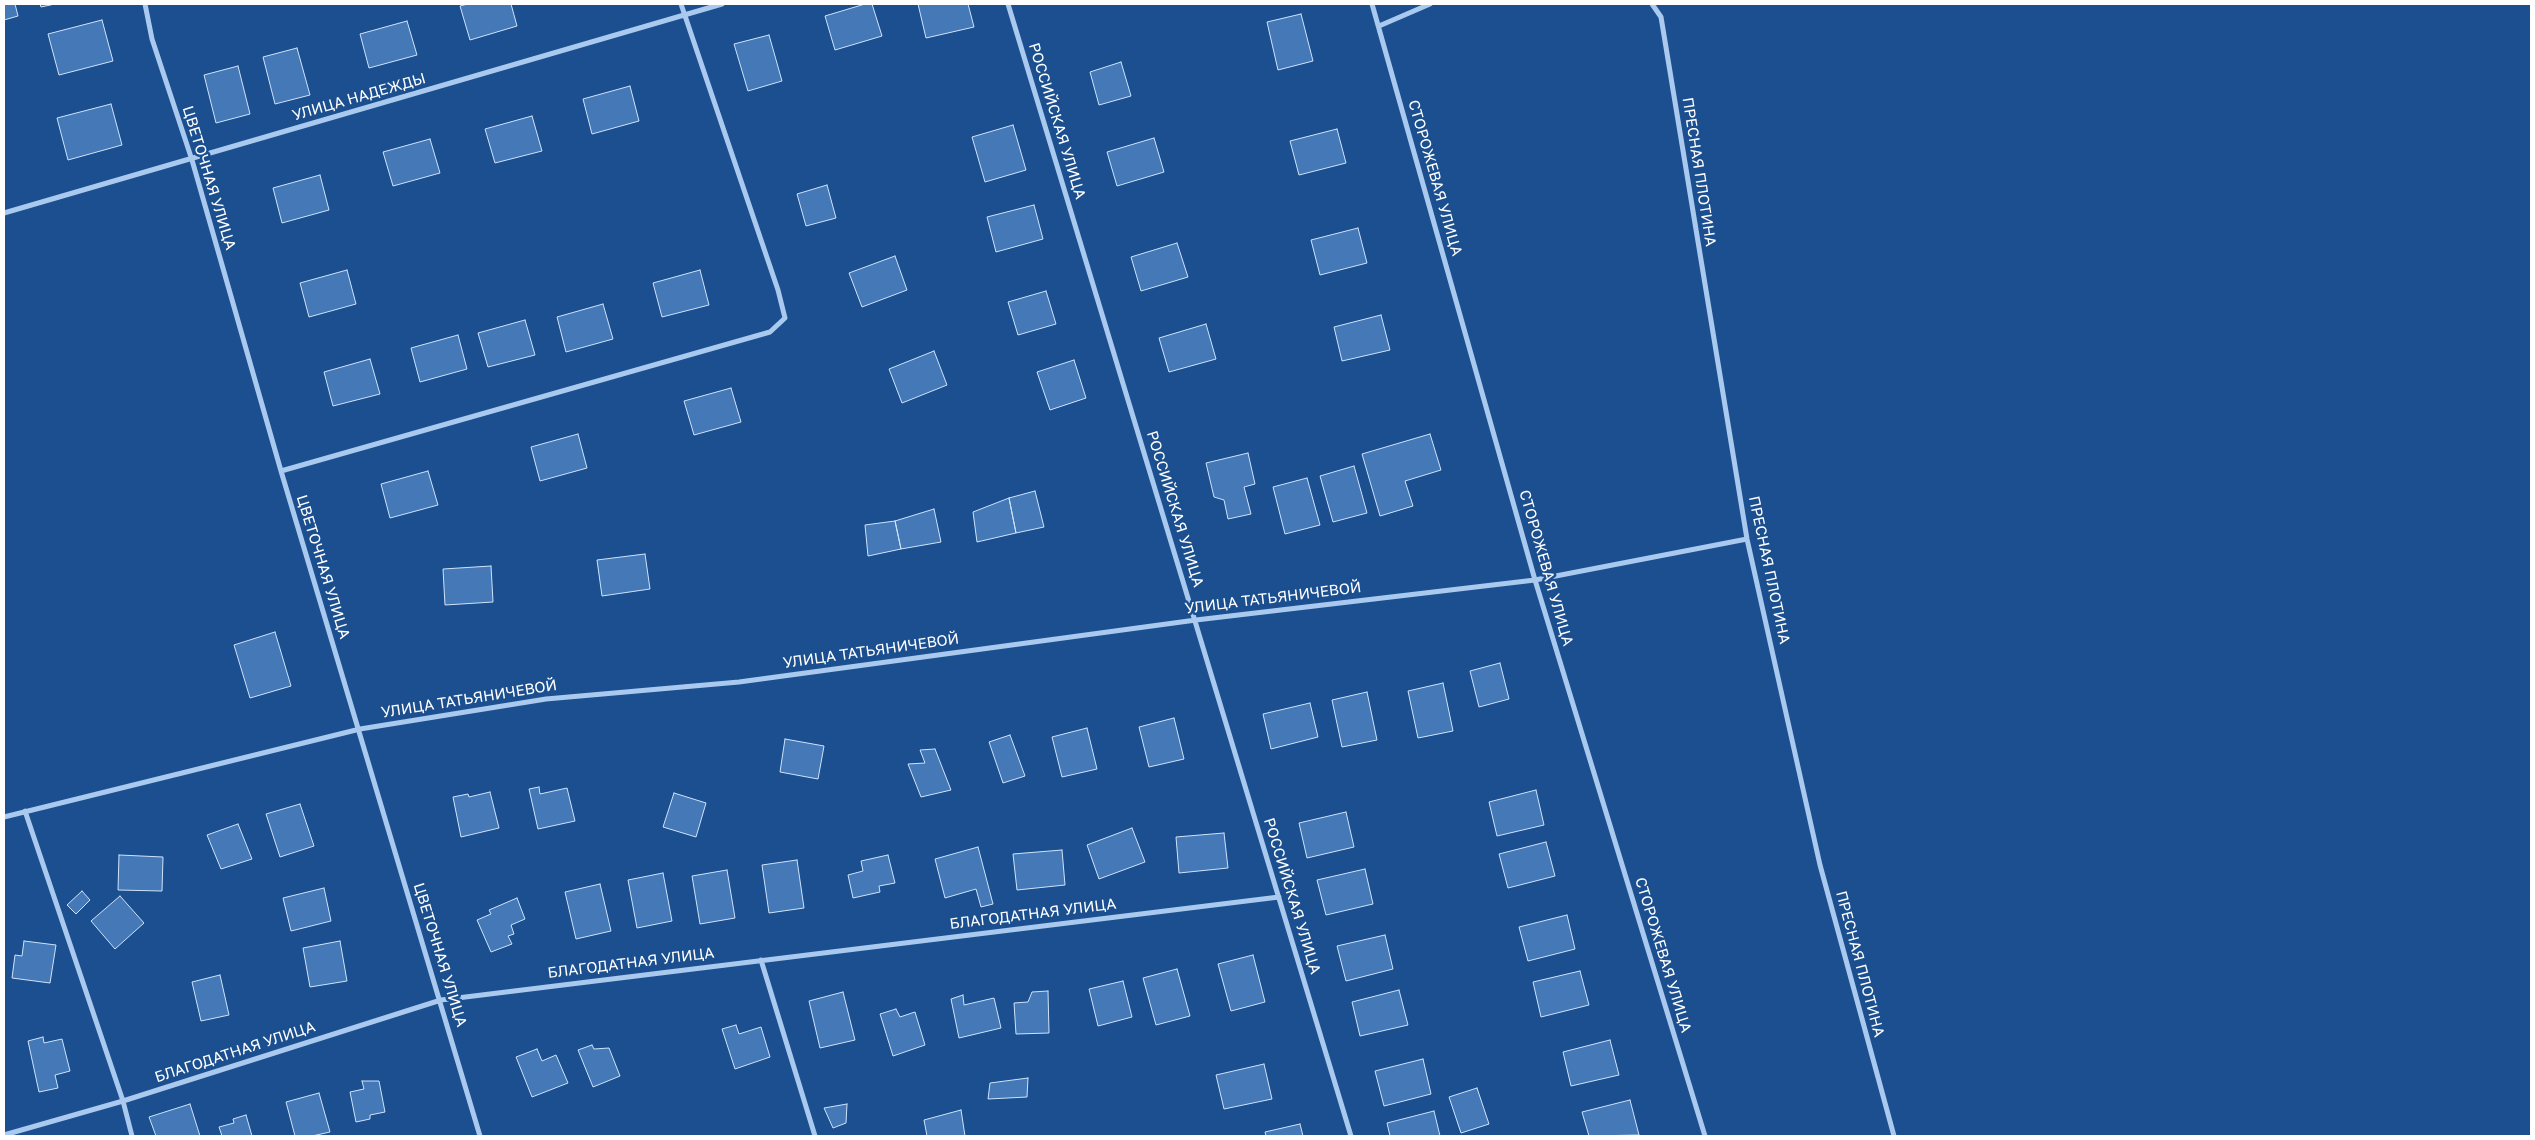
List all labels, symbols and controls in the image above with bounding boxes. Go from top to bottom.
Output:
street label: РОССИЙСКАЯ УЛИЦА [1025,41,1089,201]
street label: УЛИЦА НАДЕЖДЫ [290,69,428,125]
street label: ПРЕСНАЯ ПЛОТИНА [1678,96,1720,248]
street label: СТОРОЖЕВАЯ УЛИЦА [1404,98,1466,258]
street label: ЦВЕТОЧНАЯ УЛИЦА [179,104,239,252]
street label: РОССИЙСКАЯ УЛИЦА [1143,429,1207,589]
street label: СТОРОЖЕВАЯ УЛИЦА [1515,488,1577,648]
street label: ЦВЕТОЧНАЯ УЛИЦА [293,493,353,641]
street label: ПРЕСНАЯ ПЛОТИНА [1745,494,1793,646]
street label: УЛИЦА ТАТЬЯНИЧЕВОЙ [1184,578,1362,618]
street label: УЛИЦА ТАТЬЯНИЧЕВОЙ [782,630,960,672]
street label: УЛИЦА ТАТЬЯНИЧЕВОЙ [380,676,558,722]
street label: РОССИЙСКАЯ УЛИЦА [1260,816,1324,976]
street label: СТОРОЖЕВАЯ УЛИЦА [1631,875,1695,1035]
street label: ЦВЕТОЧНАЯ УЛИЦА [410,881,470,1029]
street label: ПРЕСНАЯ ПЛОТИНА [1832,889,1888,1039]
street label: БЛАГОДАТНАЯ УЛИЦА [949,895,1117,933]
street label: БЛАГОДАТНАЯ УЛИЦА [547,944,715,982]
street label: БЛАГОДАТНАЯ УЛИЦА [152,1018,318,1086]

